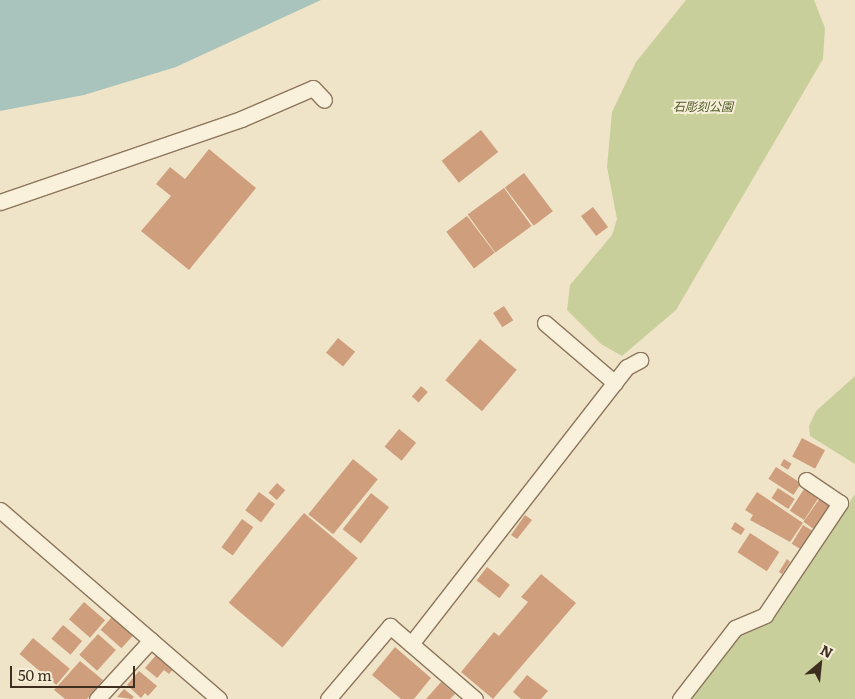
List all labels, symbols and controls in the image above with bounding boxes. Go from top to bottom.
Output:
park label: 石彫刻公園 [673,100,733,114]
north arrow [795,639,845,689]
text: N [817,639,837,662]
scale bar [12,656,138,688]
text: 50 m [18,663,52,686]

